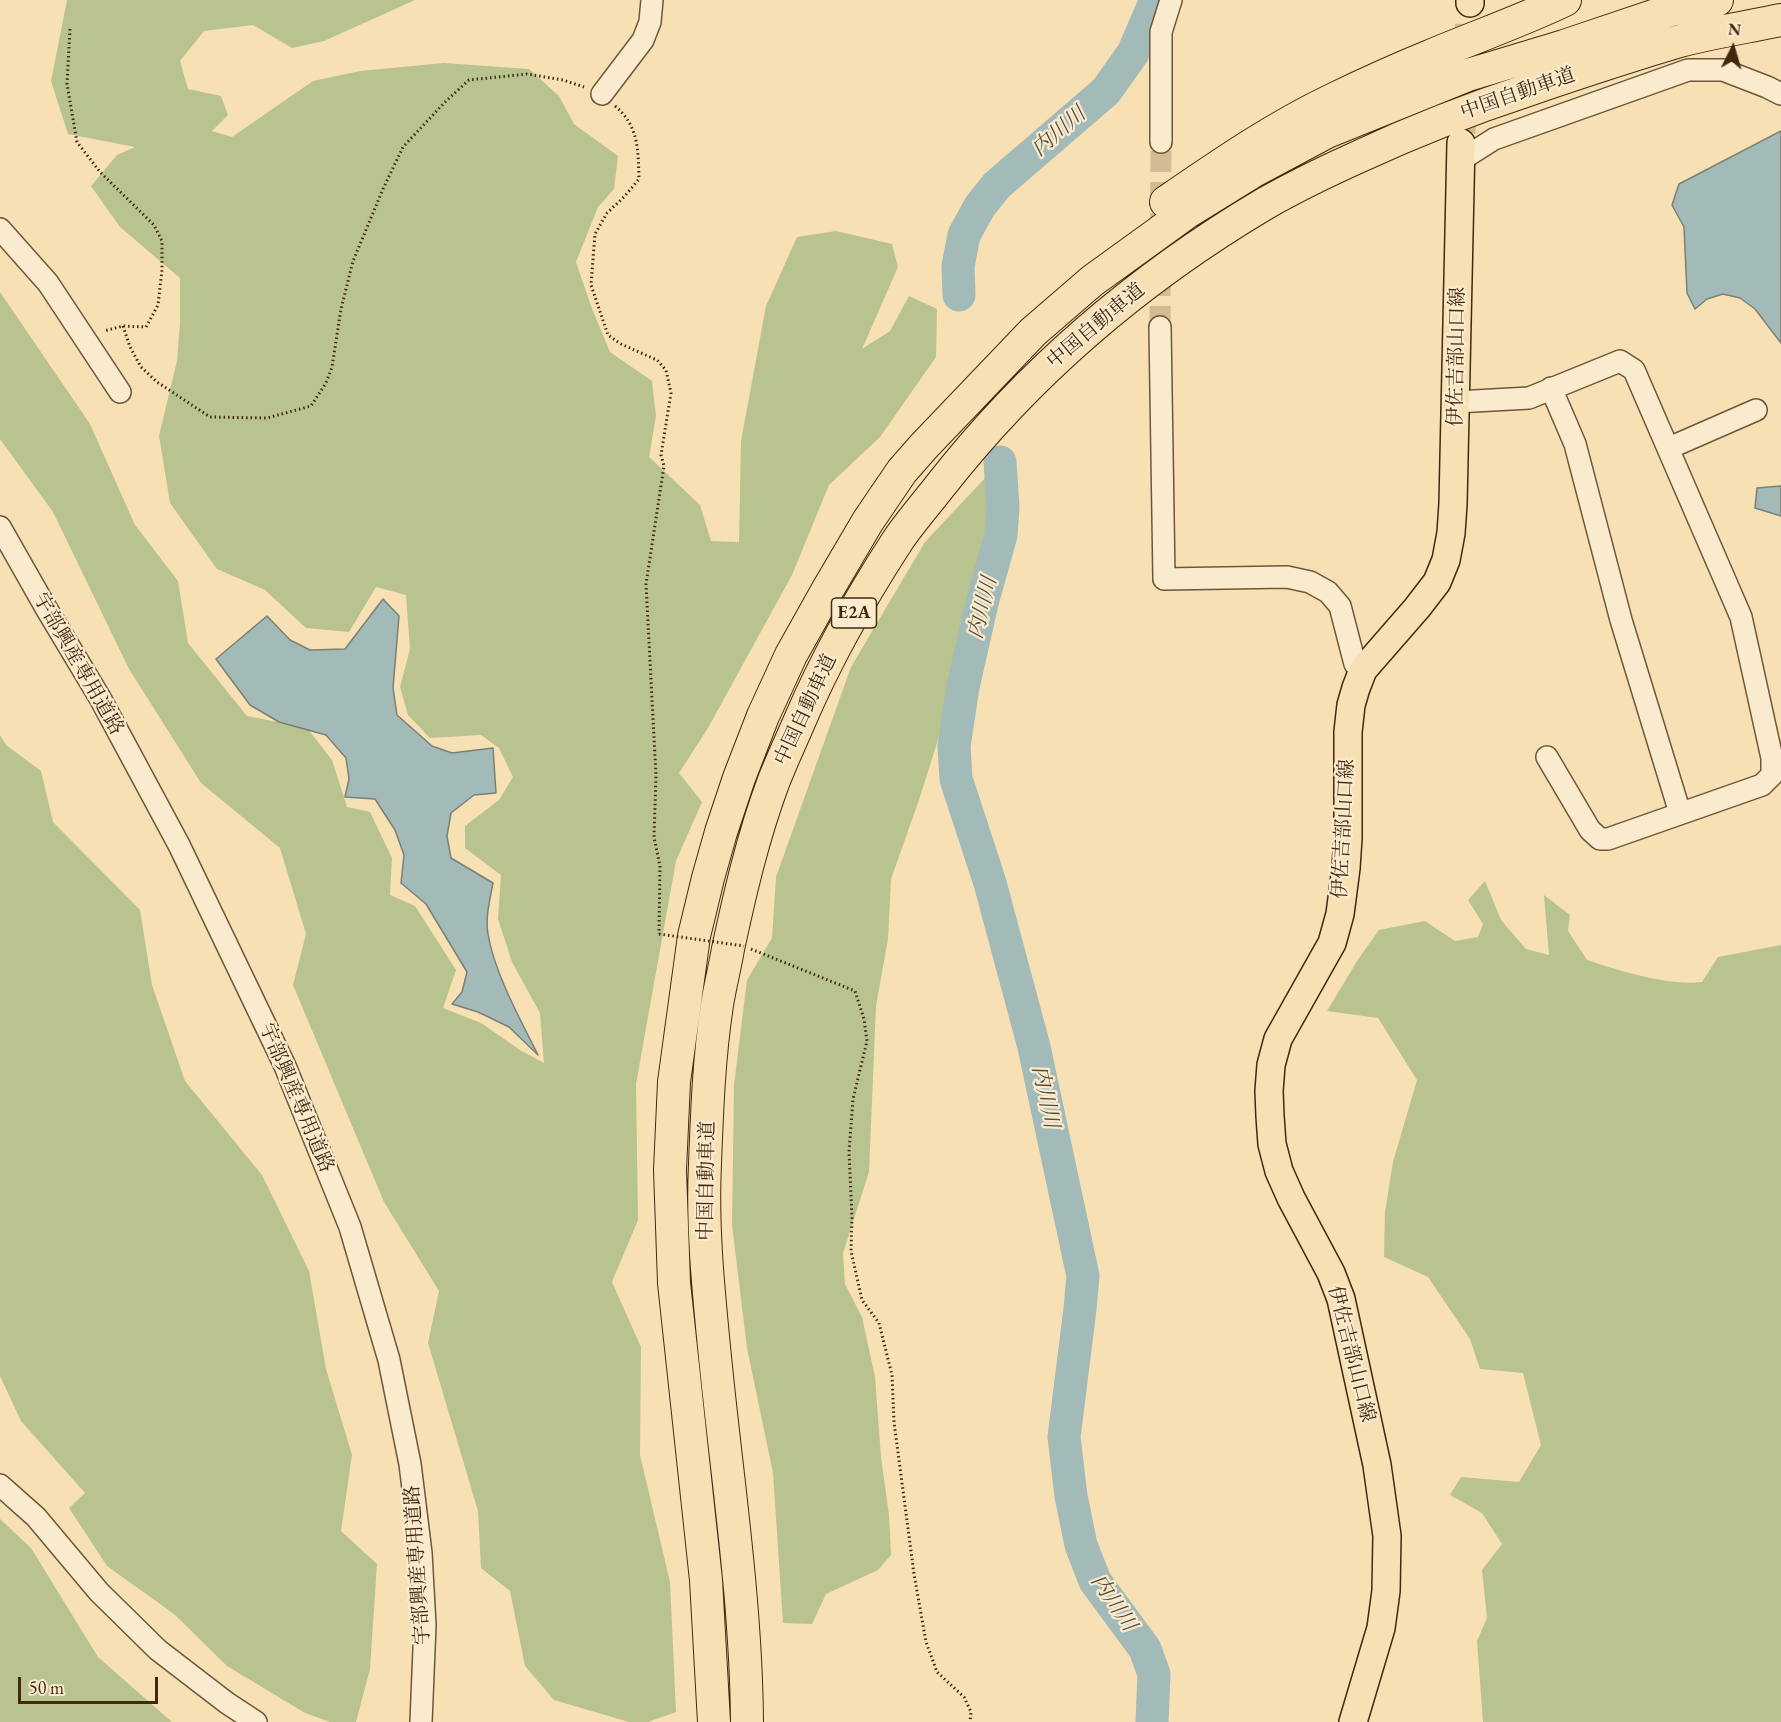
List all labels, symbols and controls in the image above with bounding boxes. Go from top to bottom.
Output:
north arrow [1703,18,1763,78]
text: N [1727,19,1742,41]
street label: 中国自動車道 [1457,63,1579,125]
water label: 内川川 [1027,102,1091,162]
street label: 中国自動車道 [1042,278,1150,374]
street label: 伊佐吉部山口線 [1444,287,1470,427]
water label: 内川川 [963,574,1003,642]
street label: 宇部興産専用道路 [28,589,128,739]
road number: E2A [832,598,876,628]
street label: 中国自動車道 [770,651,842,769]
street label: 伊佐吉部山口線 [1328,758,1360,900]
street label: 宇部興産専用道路 [254,1020,338,1176]
water label: 内川川 [1026,1064,1064,1130]
street label: 中国自動車道 [694,1121,720,1241]
street label: 伊佐吉部山口線 [1322,1283,1380,1425]
street label: 宇部興産専用道路 [400,1484,436,1646]
water label: 内川川 [1085,1570,1141,1636]
scale bar [21,1665,160,1703]
text: 50 m [29,1676,64,1699]

